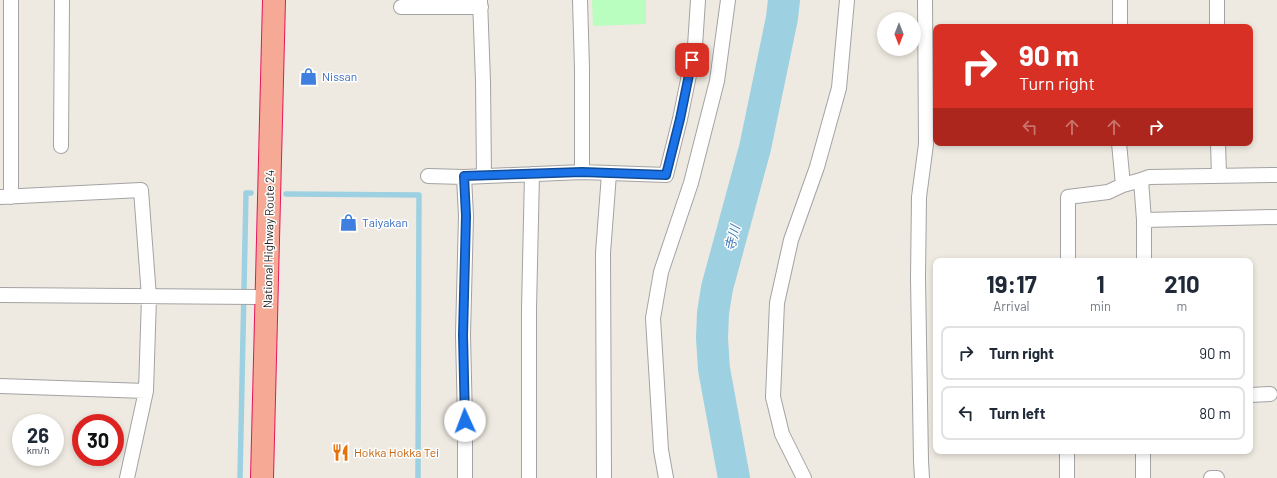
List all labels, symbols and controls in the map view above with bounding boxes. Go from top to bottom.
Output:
north arrow [877,12,921,56]
map controls [877,12,921,56]
text: 90 m [1019,38,1079,72]
icon: right [953,40,1005,92]
pin [675,43,709,77]
icon: arrive [681,49,703,71]
shop icon: Nissan [299,66,319,86]
place label: Nissan [322,69,357,83]
text: Turn right [1019,72,1095,94]
icon: left [1019,116,1041,138]
icon: ahead [1061,116,1083,138]
icon: ahead [1103,116,1125,138]
icon: right [1145,116,1167,138]
street label: National Highway Route 24 [260,170,276,308]
shop icon: Taiyakan [339,212,359,232]
place label: Taiyakan [362,215,408,229]
water label: 寺川 [721,222,743,253]
text: 19:17 [986,269,1037,298]
text: 1 [1096,269,1105,298]
text: 210 [1164,269,1200,298]
text: Arrival [993,298,1030,314]
text: min [1090,298,1111,314]
text: m [1177,298,1187,314]
icon: right [955,342,977,364]
text: Turn right [989,344,1054,362]
text: 90 m [1199,344,1231,362]
position arrow [444,400,486,442]
icon: left [955,402,977,424]
text: Turn left [989,404,1045,422]
text: 80 m [1199,404,1231,422]
speed limit sign: 30 [72,414,124,466]
text: 26 [27,423,49,447]
restaurant icon: Hokka Hokka Tei [331,442,351,462]
text: km/h [27,444,49,456]
place label: Hokka Hokka Tei [354,445,439,459]

